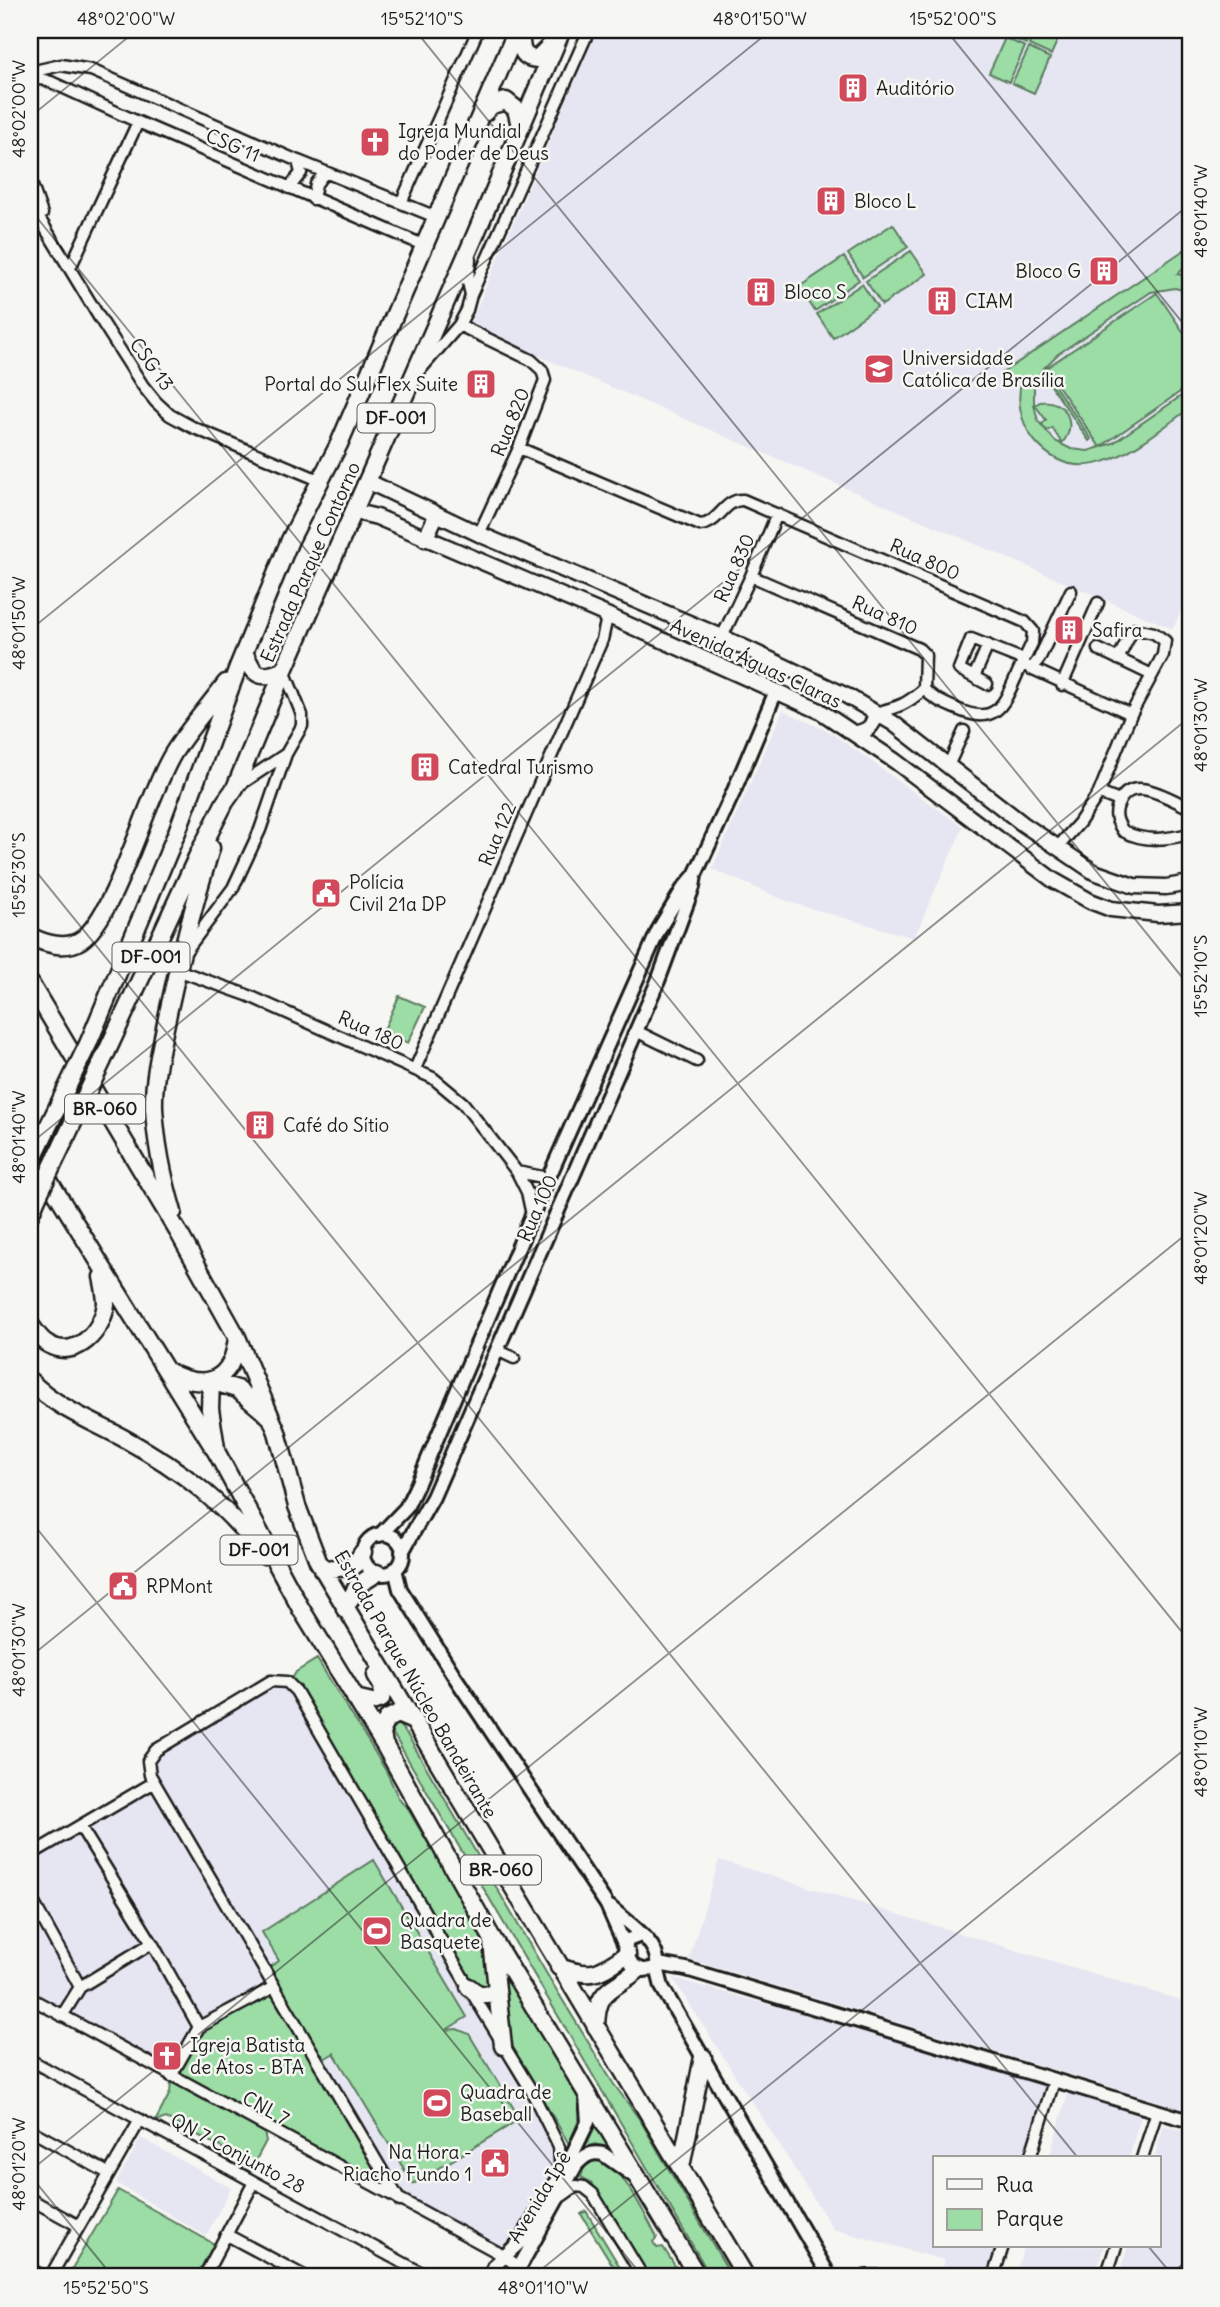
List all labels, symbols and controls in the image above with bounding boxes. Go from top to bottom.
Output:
text: 48°02'00"W [77,7,175,30]
text: 15°52'10"S [381,7,463,30]
text: 48°01'50"W [713,7,807,30]
text: 15°52'00"S [910,7,997,30]
text: 48°02'00"W [7,60,30,158]
building icon: Auditório [836,71,870,105]
place label: Auditório [876,76,954,100]
place label: Igreja Mundial do Poder de Deus [398,119,549,165]
street label: CSG 11 [202,123,264,167]
church icon: Igreja Mundial do Poder de Deus [358,125,392,159]
text: 48°01'40"W [1189,164,1212,258]
building icon: Bloco L [814,184,848,218]
place label: Bloco L [854,189,916,213]
building icon: Bloco G [1087,254,1121,288]
place label: Bloco G [1015,259,1081,283]
building icon: Bloco S [744,275,778,309]
place label: Bloco S [784,280,847,304]
building icon: CIAM [925,284,959,318]
place label: CIAM [965,289,1013,313]
street label: CSG 13 [125,333,179,395]
place label: Universidade Católica de Brasília [902,346,1065,392]
school or university icon: Universidade Católica de Brasília [862,352,896,386]
building icon: Portal do Sul Flex Suite [464,367,498,401]
place label: Portal do Sul Flex Suite [264,372,458,396]
street label: Rua 820 [485,384,535,460]
road number: DF-001 [358,404,434,432]
street label: Estrada Parque Contorno [255,458,365,666]
street label: Rua 830 [708,530,760,606]
street label: Rua 800 [886,533,964,585]
text: 48°01'50"W [7,576,30,670]
street label: Rua 810 [848,590,922,640]
street label: Avenida Águas Claras [667,613,845,713]
building icon: Safira [1052,613,1086,647]
place label: Safira [1092,618,1142,642]
text: 48°01'30"W [1189,678,1212,772]
building icon: Catedral Turismo [408,750,442,784]
place label: Catedral Turismo [448,755,594,779]
street label: Rua 122 [473,799,521,869]
text: 15°52'30"S [7,832,30,918]
place label: Polícia Civil 21a DP [349,870,446,916]
public building icon: Polícia Civil 21a DP [309,876,343,910]
text: 15°52'10"S [1189,935,1212,1017]
road number: DF-001 [113,942,190,972]
street label: Rua 180 [334,1005,408,1055]
text: 48°01'40"W [7,1090,30,1184]
road number: BR-060 [65,1094,145,1124]
building icon: Café do Sítio [243,1108,277,1142]
place label: Café do Sítio [283,1113,389,1137]
street label: Rua 100 [512,1171,562,1245]
text: 48°01'20"W [1189,1191,1212,1285]
road number: DF-001 [220,1535,298,1564]
street label: Estrada Parque Núcleo Bandeirante [329,1546,503,1822]
public building icon: RPMont [106,1569,140,1603]
place label: RPMont [146,1574,213,1598]
text: 48°01'30"W [7,1603,30,1697]
text: 48°01'10"W [1189,1707,1212,1797]
road number: BR-060 [461,1856,541,1884]
place label: Quadra de Basquete [400,1908,492,1954]
sports icon: Quadra de Basquete [360,1914,394,1948]
place label: Igreja Batista de Atos - BTA [190,2033,306,2079]
church icon: Igreja Batista de Atos - BTA [150,2039,184,2073]
place label: Quadra de Baseball [460,2080,552,2126]
street label: CNL 7 [238,2085,294,2131]
sports icon: Quadra de Baseball [420,2086,454,2120]
street label: QN 7 Conjunto 28 [167,2107,309,2199]
text: 48°01'20"W [7,2117,30,2211]
place label: Na Hora - Riacho Fundo 1 [343,2140,472,2186]
public building icon: Na Hora - Riacho Fundo 1 [478,2146,512,2180]
street label: Avenida Ipê [502,2147,576,2247]
legend [933,2156,1160,2248]
text: Rua [996,2171,1033,2198]
text: Parque [996,2205,1064,2232]
text: 15°52'50"S [63,2276,149,2299]
text: 48°01'10"W [498,2276,588,2299]

